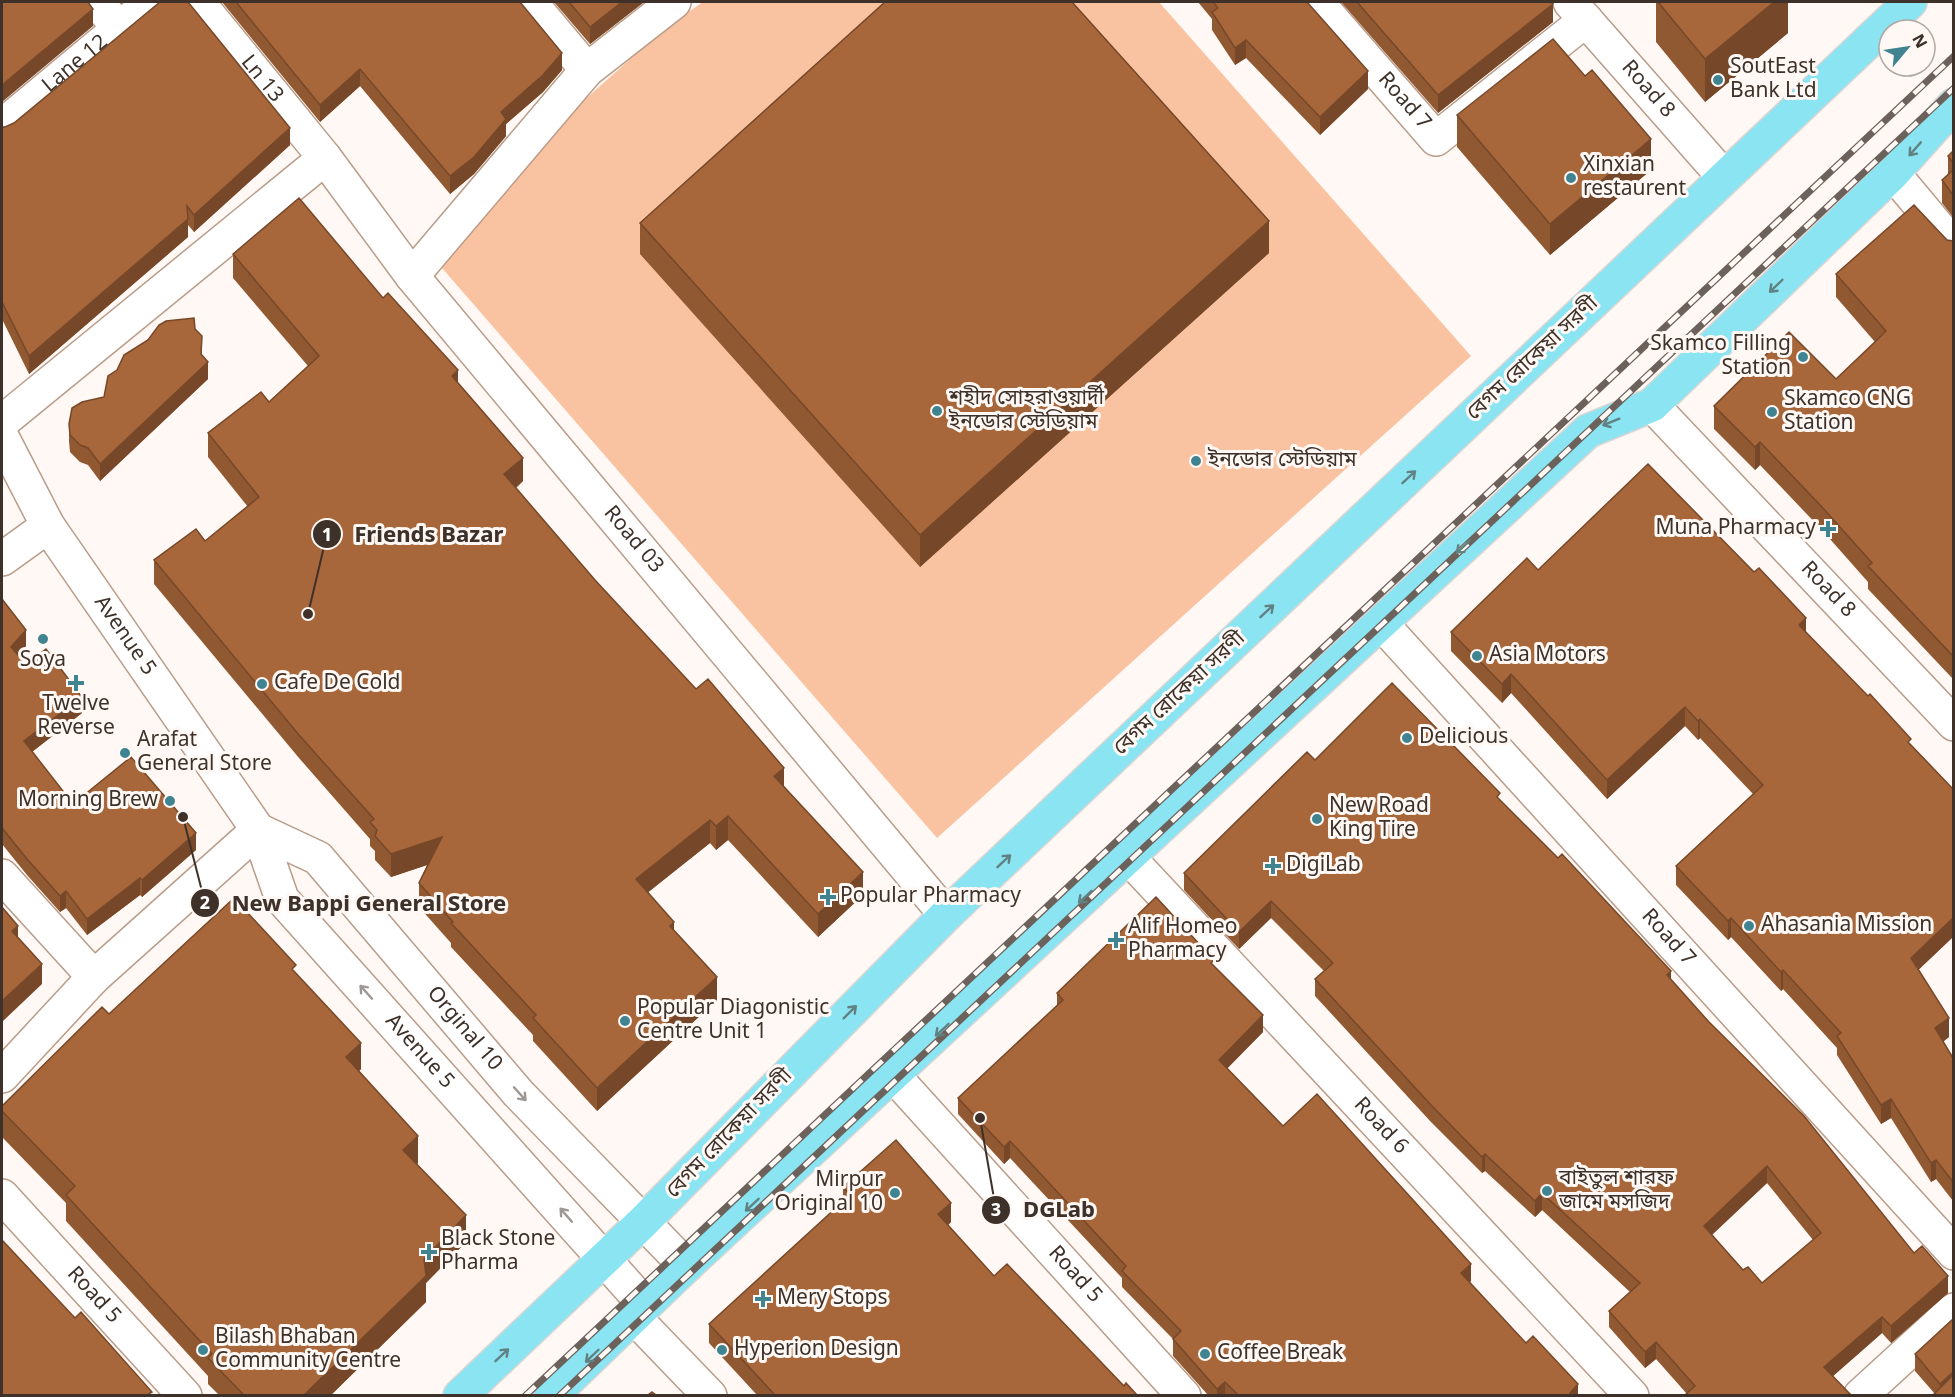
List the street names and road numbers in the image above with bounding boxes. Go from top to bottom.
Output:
street label: Lane 12 [37,29,114,100]
street label: Ln 13 [233,50,289,109]
street label: Road 8 [1614,55,1680,125]
street label: Road 7 [1371,67,1436,136]
street label: বেগম রোকেয়া সরণী [1461,290,1605,427]
street label: Road 03 [596,500,669,580]
street label: Road 8 [1794,556,1861,624]
street label: Avenue 5 [87,591,162,682]
street label: বেগম রোকেয়া সরণী [1108,625,1252,762]
street label: Road 7 [1634,904,1701,973]
street label: Orginal 10 [420,981,508,1077]
street label: Avenue 5 [378,1009,460,1095]
street label: বেগম রোকেয়া সরণী [661,1063,800,1205]
street label: Road 6 [1347,1092,1413,1161]
street label: Road 5 [1041,1240,1108,1310]
street label: Road 5 [60,1261,126,1330]

